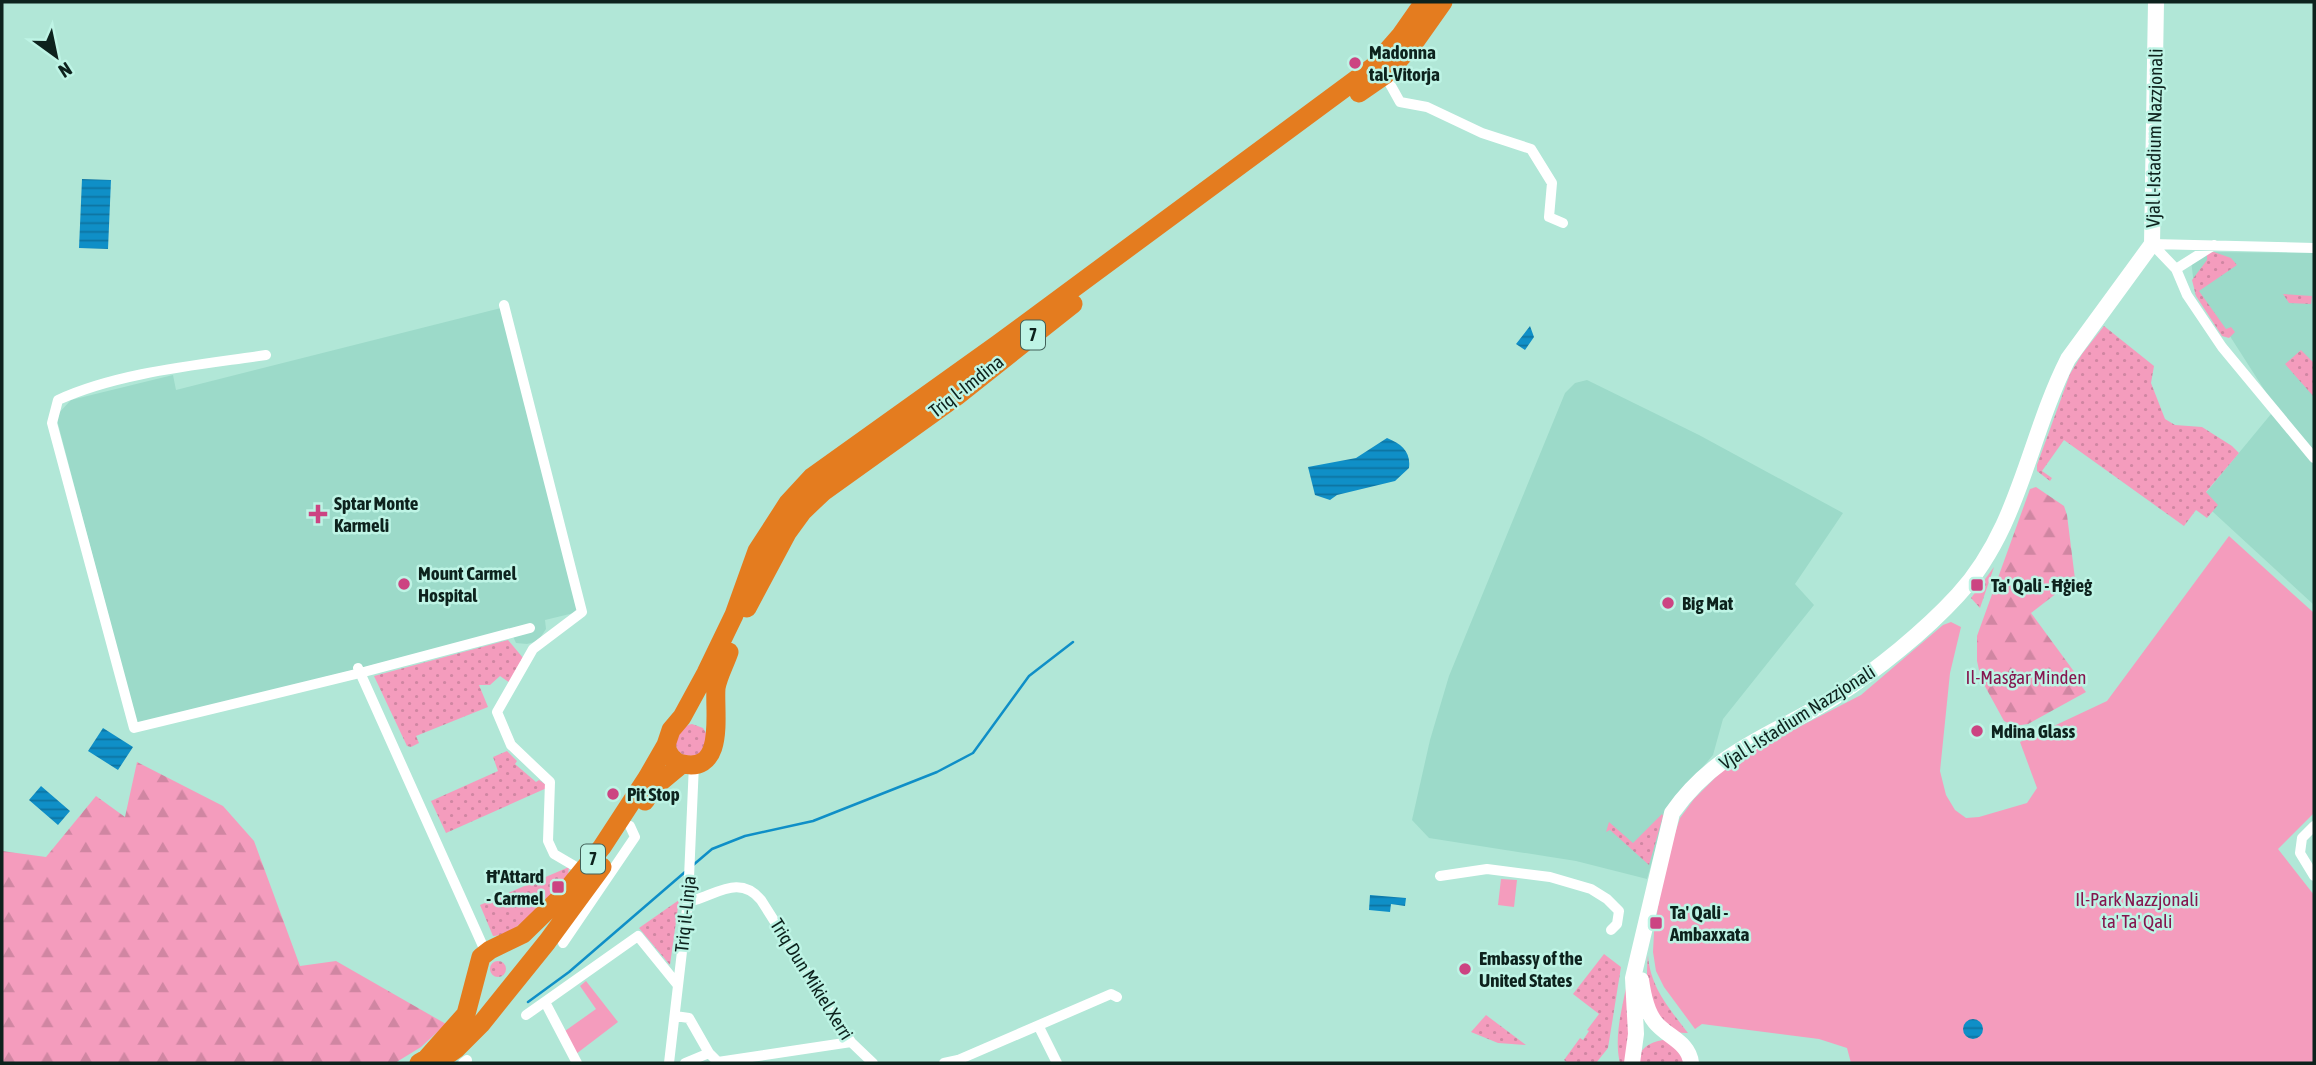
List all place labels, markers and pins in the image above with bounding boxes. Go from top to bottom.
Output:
place label: Madonna tal-Vitorja [1368,41,1440,85]
marker: Madonna tal-Vitorja [1347,55,1363,71]
place label: Sptar Monte Karmeli [334,492,419,536]
marker: Sptar Monte Karmeli [308,504,328,524]
place label: Mount Carmel Hospital [418,562,517,606]
place label: Ta' Qali - Ħġieġ [1991,574,2093,596]
marker: Mount Carmel Hospital [396,576,412,592]
marker: Ta' Qali - Ħġieġ [1969,577,1985,593]
place label: Big Mat [1682,592,1734,614]
marker: Big Mat [1660,595,1676,611]
place label: Mdina Glass [1991,720,2075,742]
marker: Mdina Glass [1969,723,1985,739]
place label: Pit Stop [627,783,680,805]
marker: Pit Stop [605,786,621,802]
place label: Ħ'Attard - Carmel [485,865,545,909]
marker: Ħ'Attard - Carmel [550,879,566,895]
place label: Ta' Qali - Ambaxxata [1669,901,1749,945]
marker: Ta' Qali - Ambaxxata [1648,915,1664,931]
place label: Embassy of the United States [1479,947,1583,991]
marker: Embassy of the United States [1457,961,1473,977]

